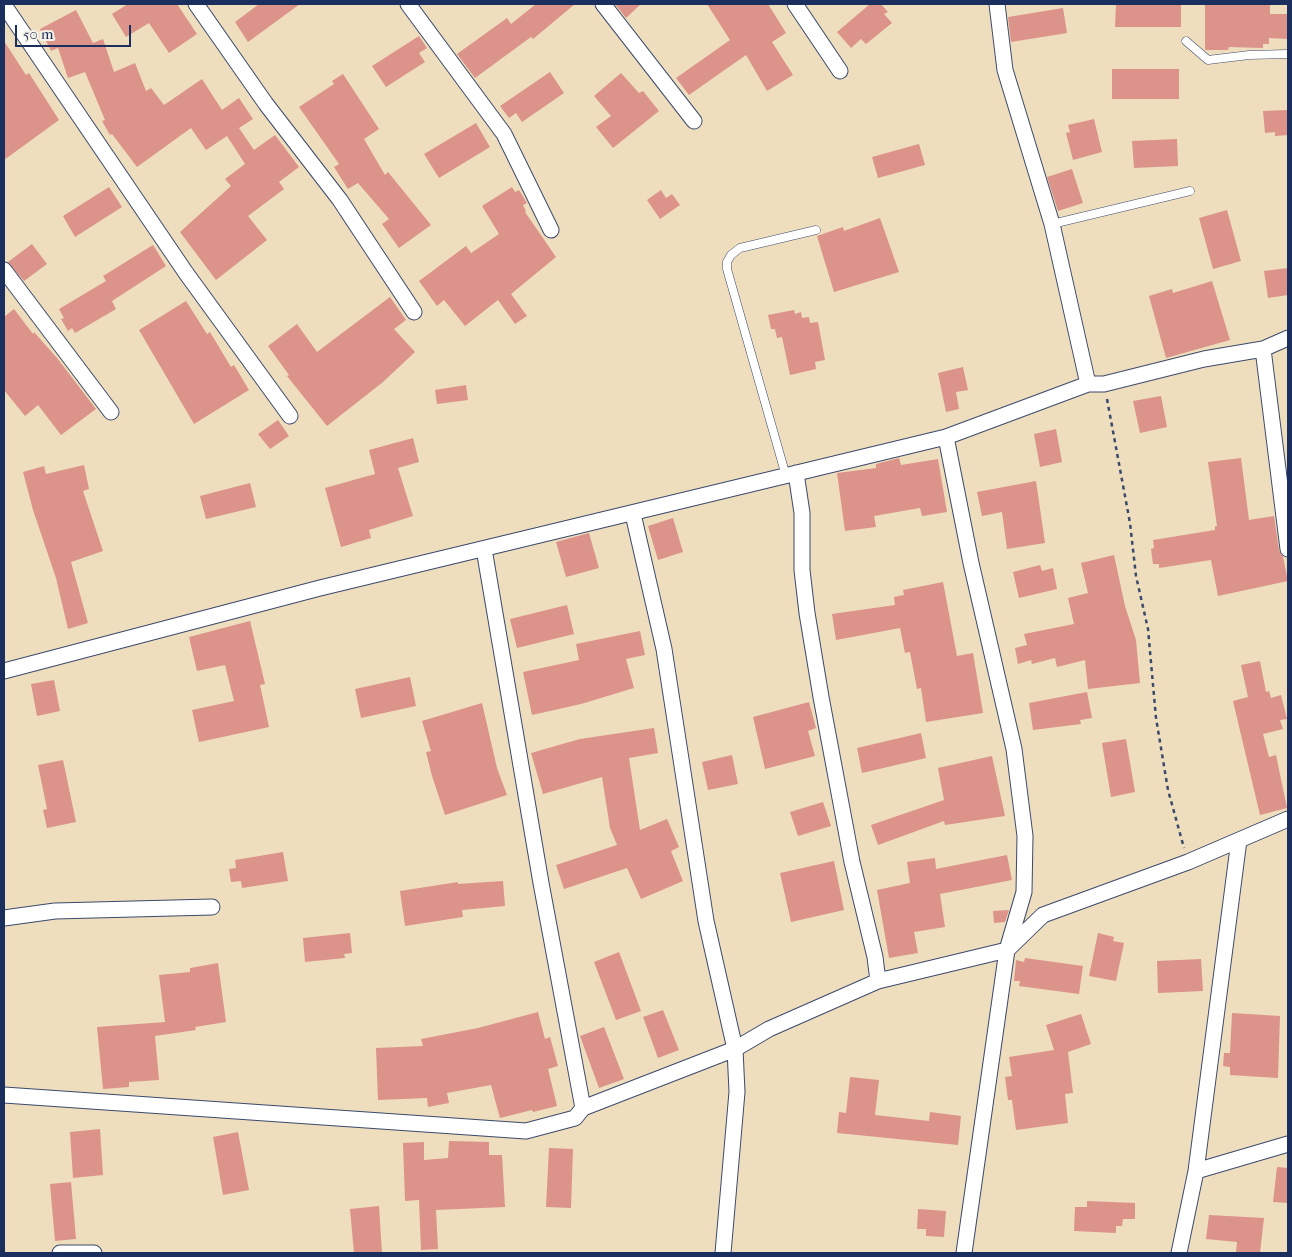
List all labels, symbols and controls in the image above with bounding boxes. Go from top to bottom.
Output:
scale bar [18,15,134,47]
text: 50 m [23,25,53,43]

